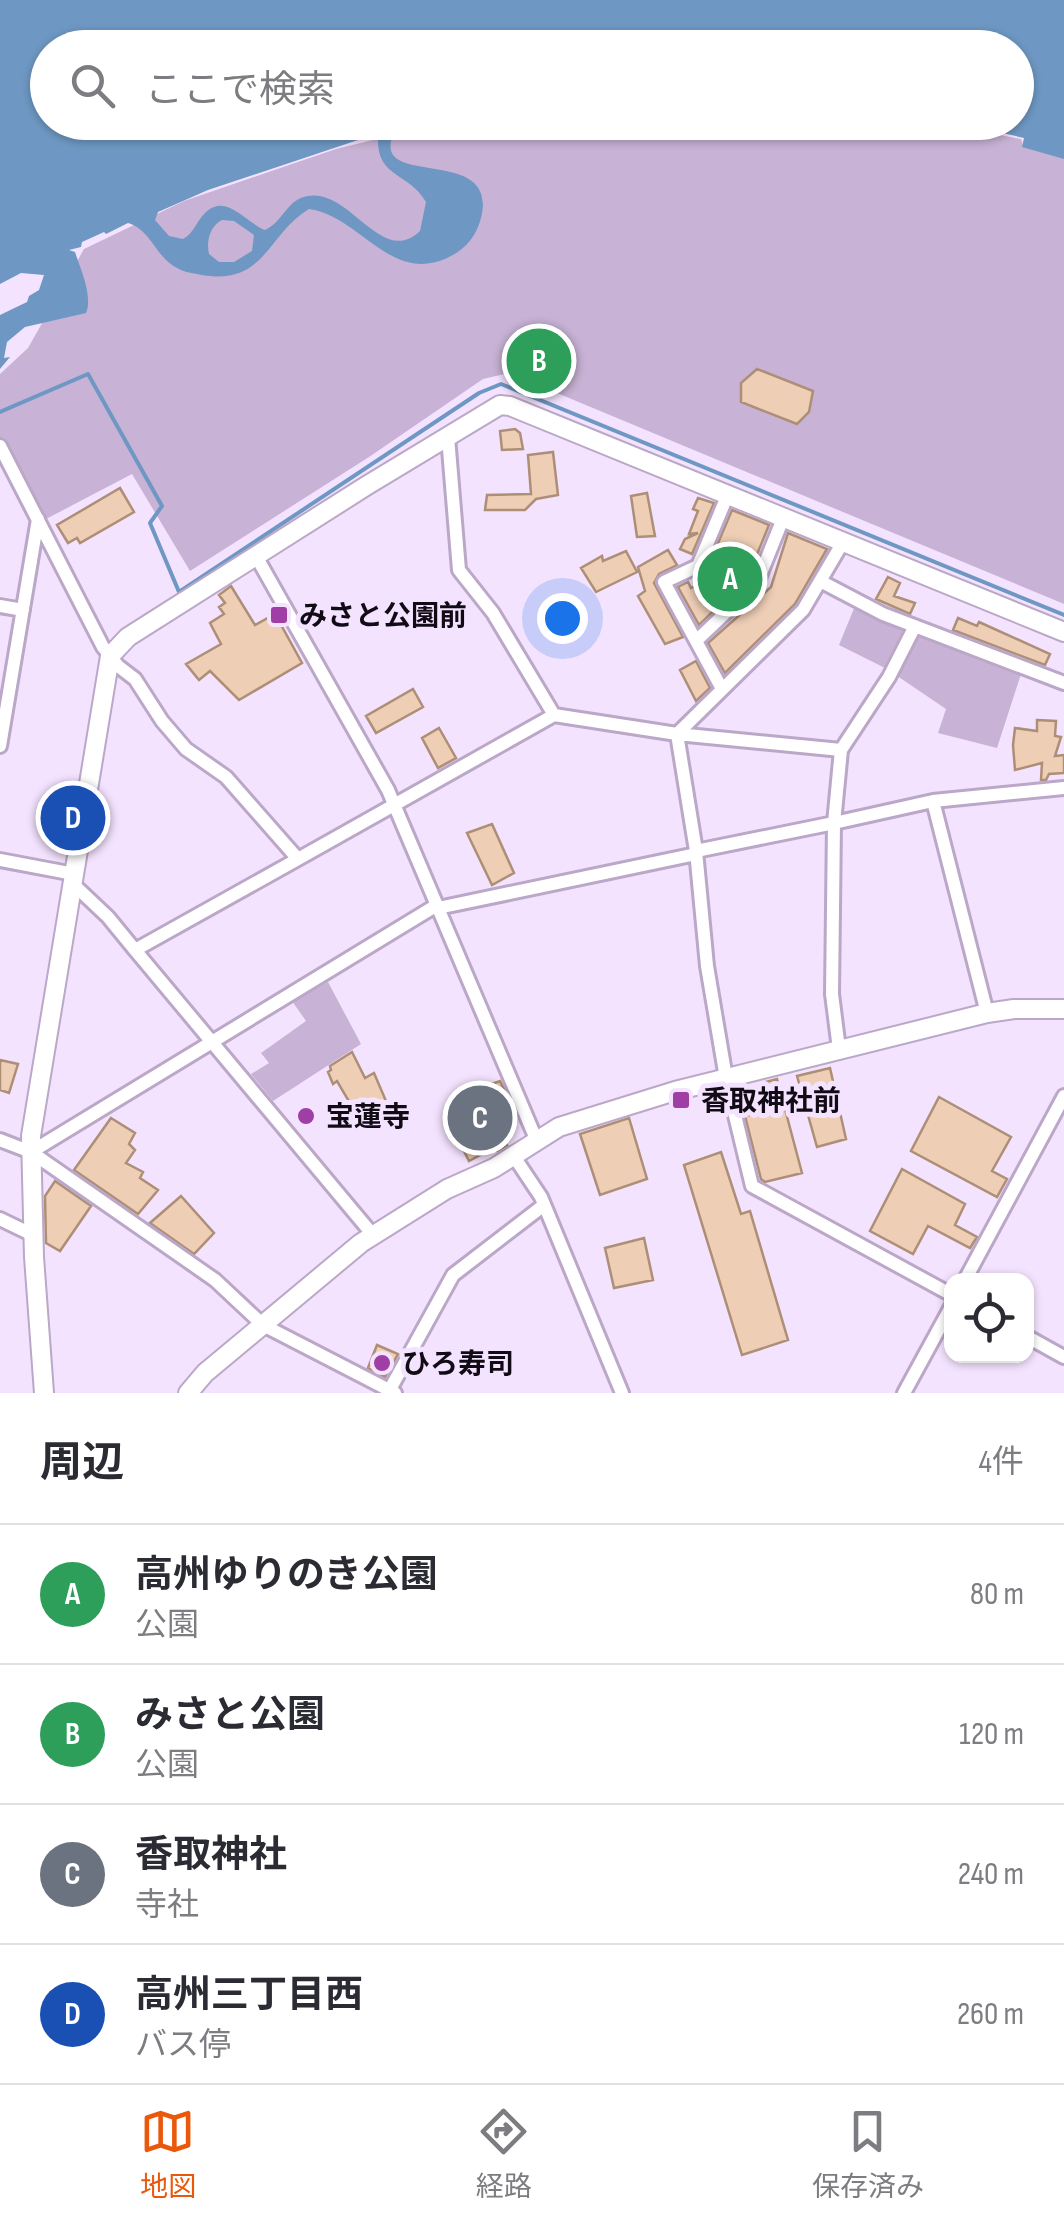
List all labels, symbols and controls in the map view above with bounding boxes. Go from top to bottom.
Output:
search box [30,30,1034,140]
icon: search [65,58,120,113]
text: ここで検索 [145,68,335,113]
pin: B [506,324,572,398]
pin: A [698,542,762,616]
your location [537,593,588,644]
place label: みさと公園前 [299,600,467,633]
marker: みさと公園前 [268,604,290,626]
pin: D [40,780,106,856]
pin: C [448,1080,512,1156]
place label: 香取神社前 [701,1085,841,1118]
marker: 香取神社前 [670,1089,692,1111]
place label: 宝蓮寺 [326,1101,410,1134]
marker: 宝蓮寺 [295,1105,317,1127]
map controls [944,1273,1034,1363]
button: locate [944,1273,1034,1363]
place label: ひろ寿司 [402,1348,514,1381]
marker: ひろ寿司 [371,1352,393,1374]
text: 周辺 [40,1438,124,1489]
text: 4件 [979,1443,1024,1482]
text: 高州ゆりのき公園 [135,1553,438,1598]
text: A [65,1575,80,1614]
text: 80 m [970,1575,1024,1614]
text: 公園 [135,1606,199,1645]
text: みさと公園 [135,1693,325,1738]
text: B [65,1715,80,1754]
text: 120 m [959,1715,1024,1754]
text: 公園 [135,1746,199,1785]
text: 香取神社 [135,1833,287,1878]
text: C [64,1855,81,1894]
text: 240 m [958,1855,1024,1894]
text: 寺社 [135,1886,199,1925]
text: 高州三丁目西 [135,1973,363,2018]
text: D [64,1995,81,2034]
text: 260 m [957,1995,1024,2034]
text: バス停 [135,2026,231,2065]
tab: 地図 [140,2104,196,2204]
tab: 経路 [476,2104,532,2204]
tab: 保存済み [812,2104,924,2204]

